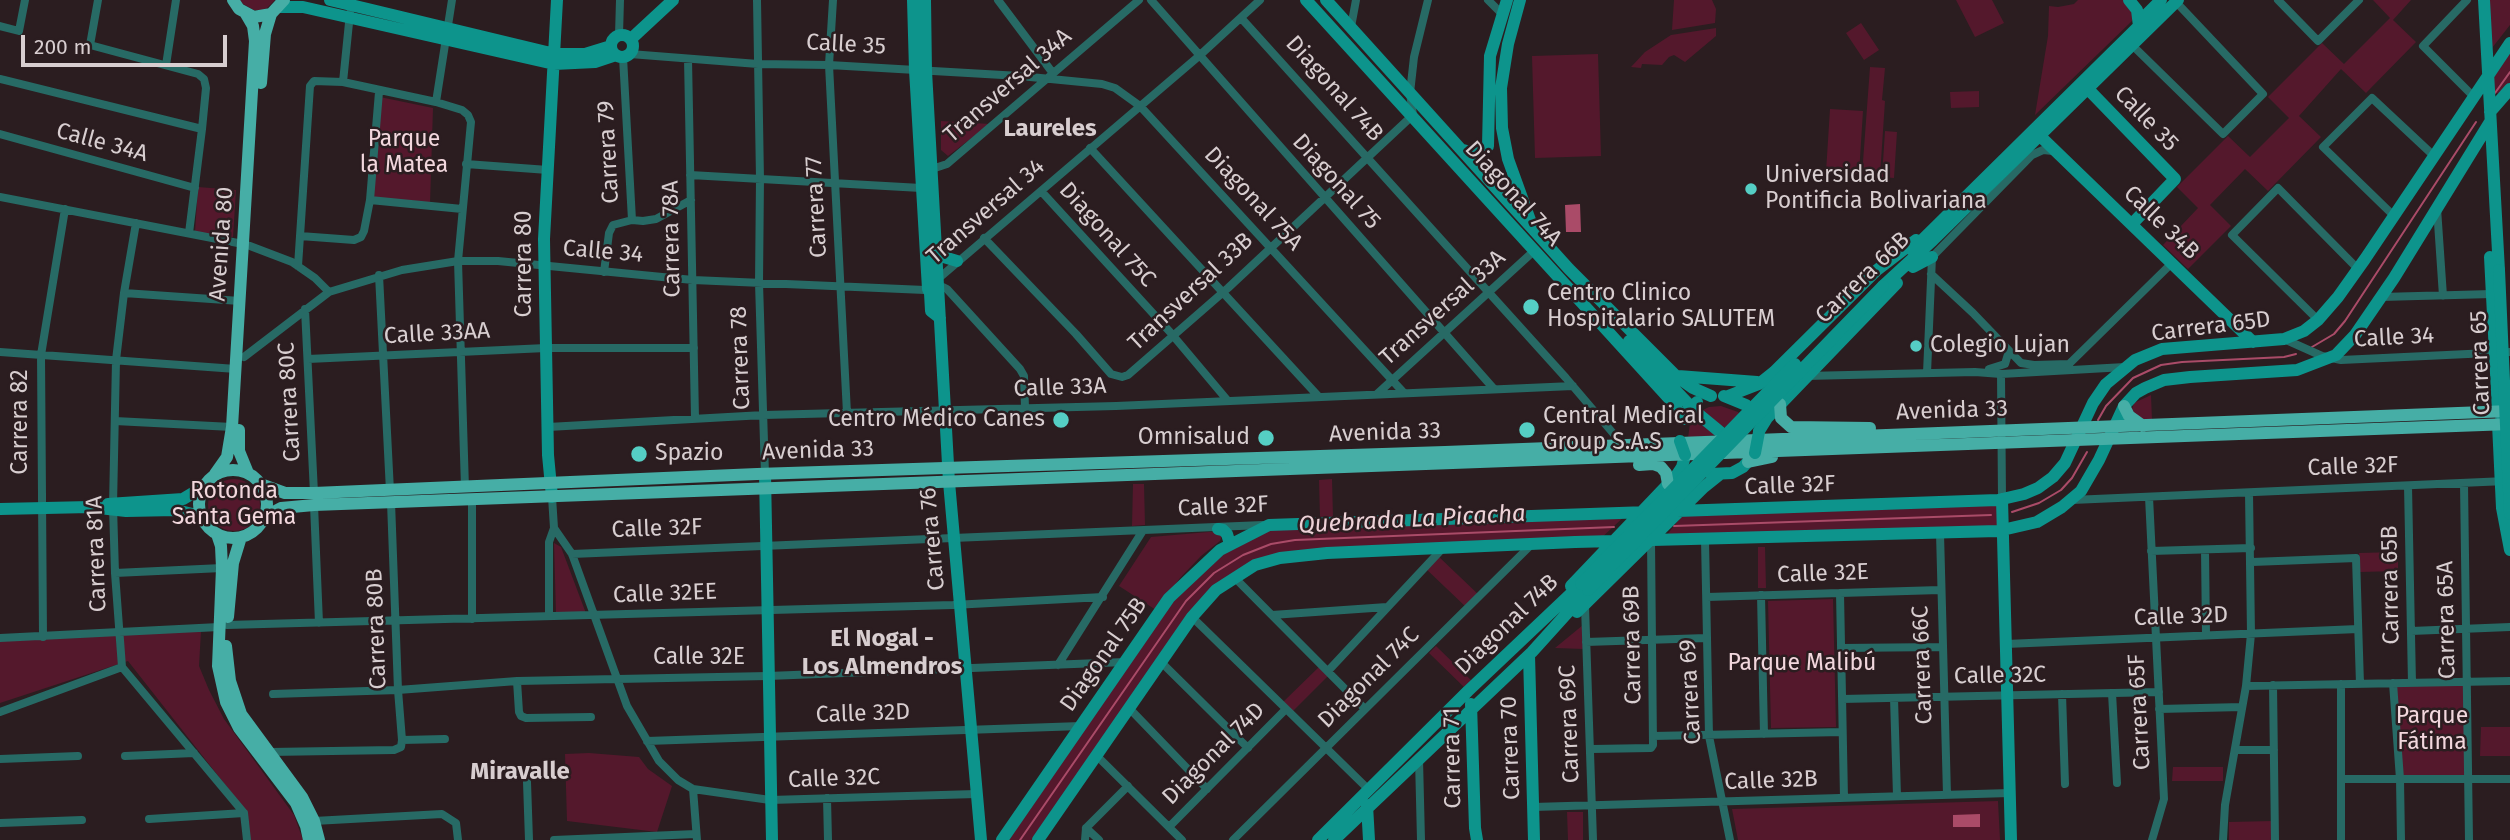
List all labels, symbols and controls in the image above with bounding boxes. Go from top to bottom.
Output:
scale bar [24,21,231,65]
street label: Transversal 34A [938,23,1078,149]
street label: Calle 35 [805,29,887,61]
street label: Diagonal 74B [1279,30,1389,148]
text: 200 m [34,34,91,60]
street label: Calle 35 [2108,81,2184,157]
street label: Carrera 79 [593,100,625,204]
district label: Laureles [1004,115,1096,143]
street label: Calle 34A [53,118,151,168]
park label: Parque la Matea [360,126,448,180]
street label: Diagonal 75 [1286,129,1386,235]
street label: Diagonal 74A [1459,136,1567,252]
street label: Diagonal 75A [1198,141,1308,257]
street label: Transversal 34 [921,153,1051,271]
street label: Carrera 77 [801,155,833,259]
place label: Universidad Pontificia Bolivariana [1765,162,1987,216]
street label: Diagonal 75C [1053,177,1161,293]
street label: Carrera 78A [657,180,687,298]
street label: Calle 34B [2117,180,2205,266]
marker: Universidad Pontificia Bolivariana [1743,181,1759,197]
street label: Avenida 80 [204,186,240,302]
street label: Carrera 80 [511,211,539,317]
street label: Carrera 66B [1810,226,1916,330]
street label: Transversal 33B [1123,227,1259,357]
street label: Calle 34 [562,235,644,269]
street label: Transversal 33A [1374,244,1512,372]
place label: Centro Clinico Hospitalario SALUTEM [1547,280,1775,334]
marker: Centro Clinico Hospitalario SALUTEM [1521,297,1541,317]
street label: Carrera 78 [725,306,757,410]
street label: Carrera 65D [2150,306,2272,348]
street label: Carrera 65 [2465,310,2497,416]
street label: Calle 33AA [383,317,491,351]
street label: Calle 34 [2353,322,2435,354]
place label: Colegio Lujan [1930,332,2070,360]
marker: Colegio Lujan [1908,338,1924,354]
street label: Carrera 80C [273,341,307,463]
street label: Carrera 82 [7,369,35,475]
street label: Calle 33A [1013,373,1107,403]
street label: Avenida 33 [1895,395,2009,427]
place label: Central Medical Group S.A.S [1543,403,1703,457]
place label: Centro Médico Canes [828,406,1045,434]
marker: Centro Médico Canes [1051,410,1071,430]
street label: Avenida 33 [1328,417,1442,449]
marker: Central Medical Group S.A.S [1517,420,1537,440]
place label: Omnisalud [1138,424,1250,452]
marker: Omnisalud [1256,428,1276,448]
street label: Avenida 33 [761,435,875,467]
place label: Spazio [655,440,723,468]
marker: Spazio [629,444,649,464]
street label: Calle 32F [2307,452,2399,482]
street label: Calle 32F [1744,471,1836,501]
park label: Rotonda Santa Gema [172,478,296,532]
street label: Carrera 76 [915,486,951,592]
street label: Calle 32F [1177,491,1269,523]
street label: Carrera 81A [81,495,113,613]
water label: Quebrada La Picacha [1298,500,1526,540]
street label: Calle 32F [611,514,703,544]
street label: Carrera 65B [2376,525,2406,645]
street label: Calle 32E [1777,559,1869,589]
street label: Carrera 65A [2432,561,2462,679]
street label: Carrera 80B [361,568,393,690]
street label: Diagonal 74B [1450,569,1564,681]
street label: Calle 32EE [612,578,718,610]
street label: Carrera 69B [1618,585,1648,705]
street label: Diagonal 75B [1055,593,1153,717]
street label: Calle 32D [2133,602,2229,632]
street label: Carrera 66C [1907,605,1939,725]
street label: Diagonal 74C [1313,622,1425,734]
district label: El Nogal - Los Almendros [802,625,962,681]
street label: Carrera 69 [1674,639,1708,745]
street label: Calle 32E [653,644,745,672]
park label: Parque Malibú [1727,650,1877,678]
street label: Carrera 65F [2123,653,2157,771]
street label: Calle 32C [1954,661,2046,691]
street label: Carrera 69C [1554,664,1586,784]
street label: Carrera 70 [1495,695,1527,801]
street label: Diagonal 74D [1157,697,1271,811]
street label: Calle 32D [815,699,911,729]
park label: Parque Fátima [2396,703,2468,757]
street label: Carrera 71 [1438,707,1468,809]
district label: Miravalle [470,758,570,786]
street label: Calle 32C [787,764,881,794]
street label: Calle 32B [1724,766,1818,796]

